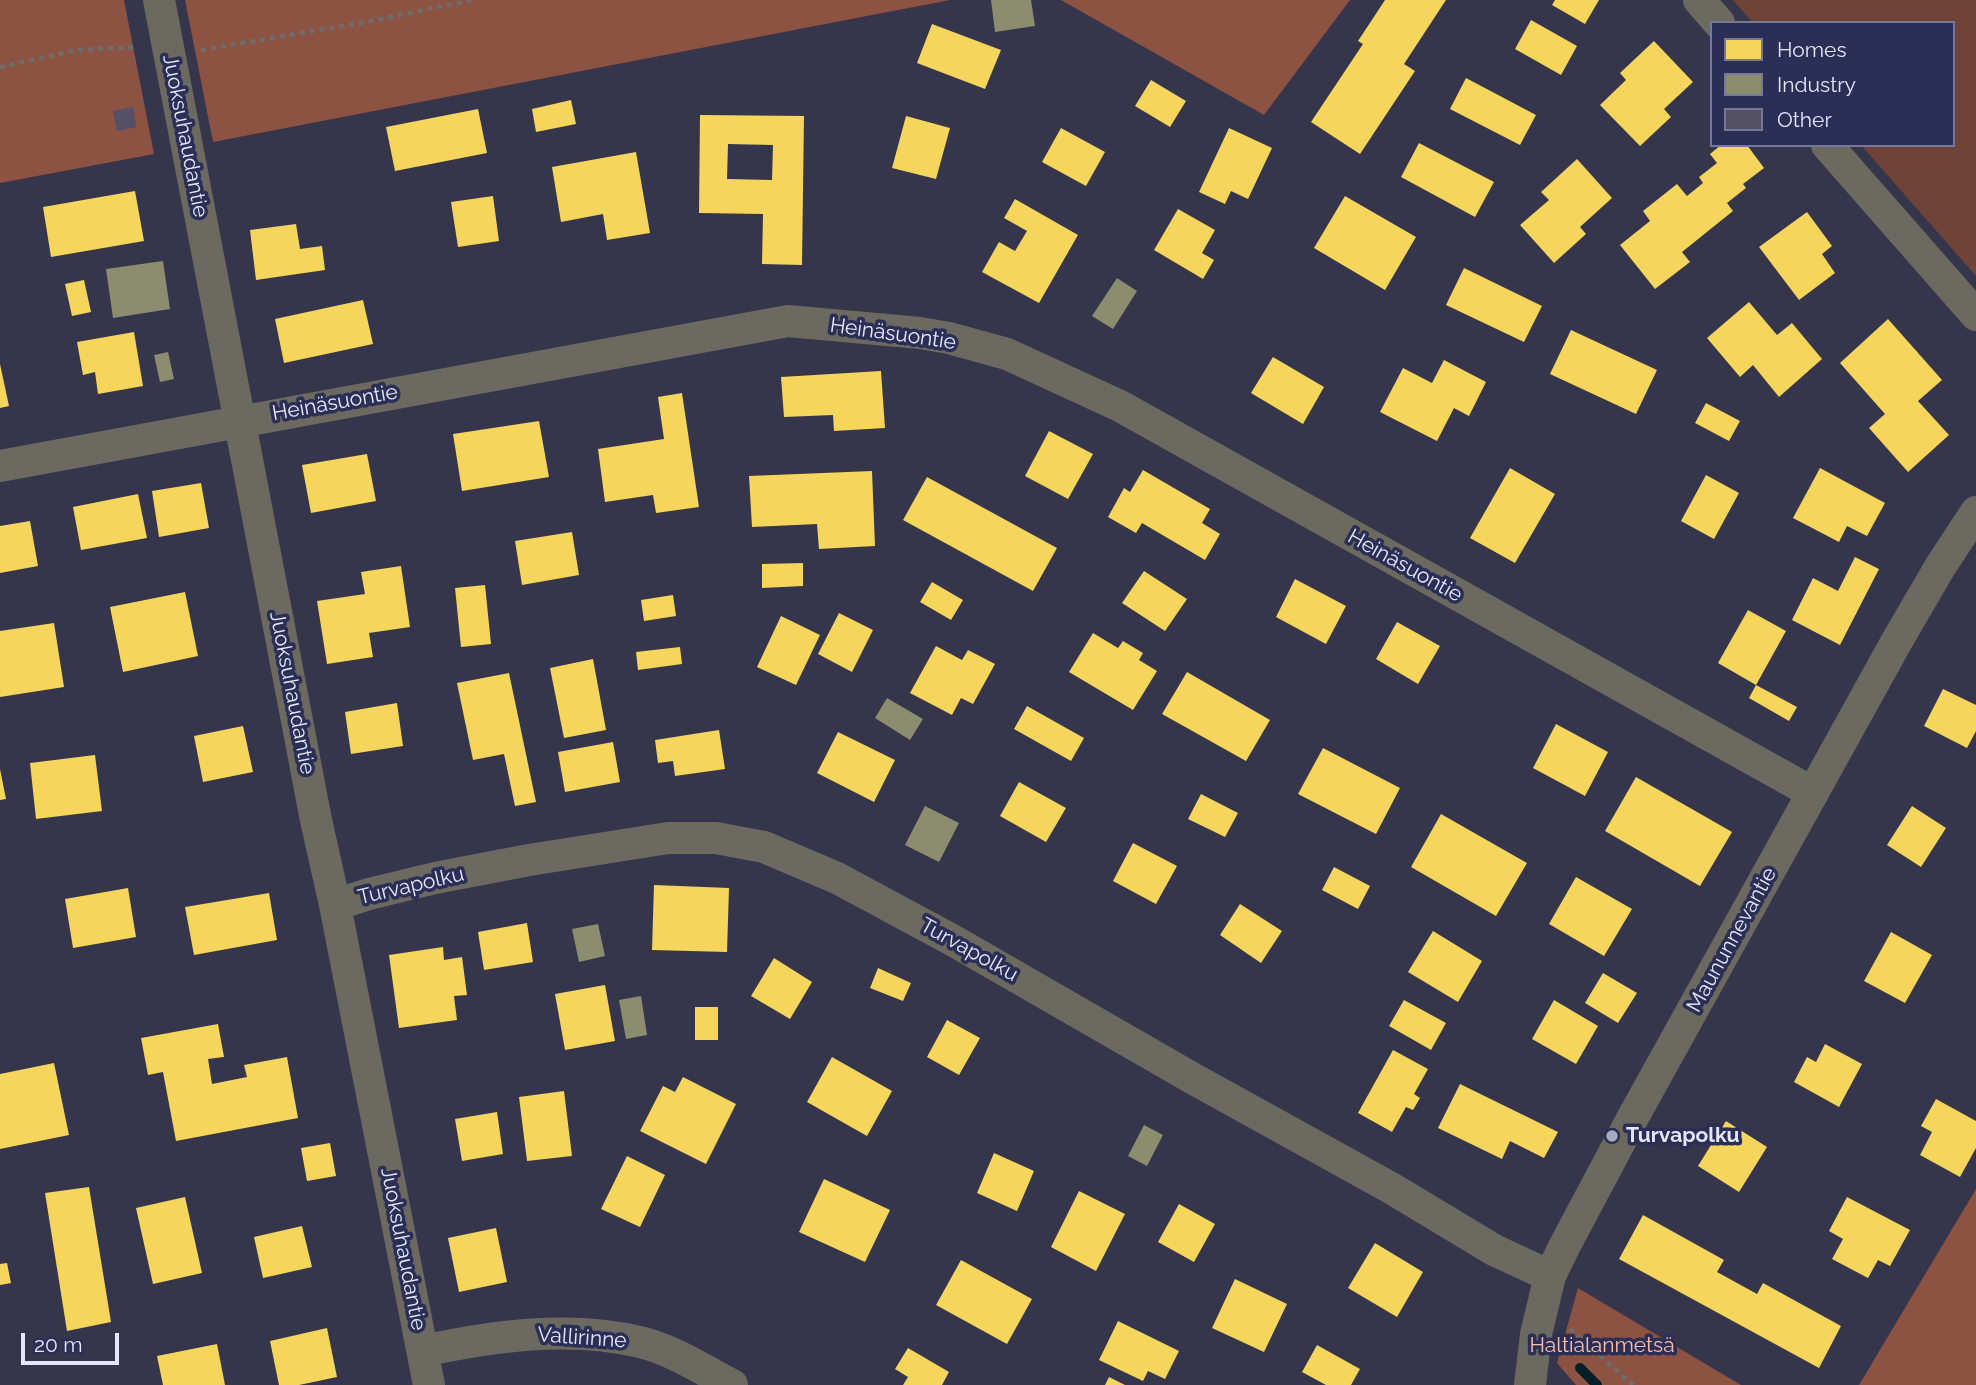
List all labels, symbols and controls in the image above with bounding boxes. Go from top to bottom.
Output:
legend [1710,21,1955,147]
text: Homes [1777,37,1847,62]
street label: Juoksuhaudantie [157,52,213,220]
text: Industry [1777,72,1856,97]
text: Other [1777,107,1832,132]
street label: Heinäsuontie [828,313,958,355]
street label: Heinäsuontie [270,380,400,426]
street label: Heinäsuontie [1343,524,1467,608]
street label: Juoksuhaudantie [264,609,320,777]
street label: Turvapolku [356,862,466,910]
street label: Maununnevantie [1682,863,1782,1017]
street label: Turvapolku [916,913,1022,987]
place label: Turvapolku [1626,1123,1740,1149]
marker: Turvapolku [1604,1128,1620,1144]
street label: Juoksuhaudantie [375,1165,431,1333]
scale bar [24,1318,122,1362]
street label: Vallirinne [537,1322,627,1354]
text: 20 m [34,1332,82,1357]
park label: Haltialanmetsä [1529,1333,1675,1359]

